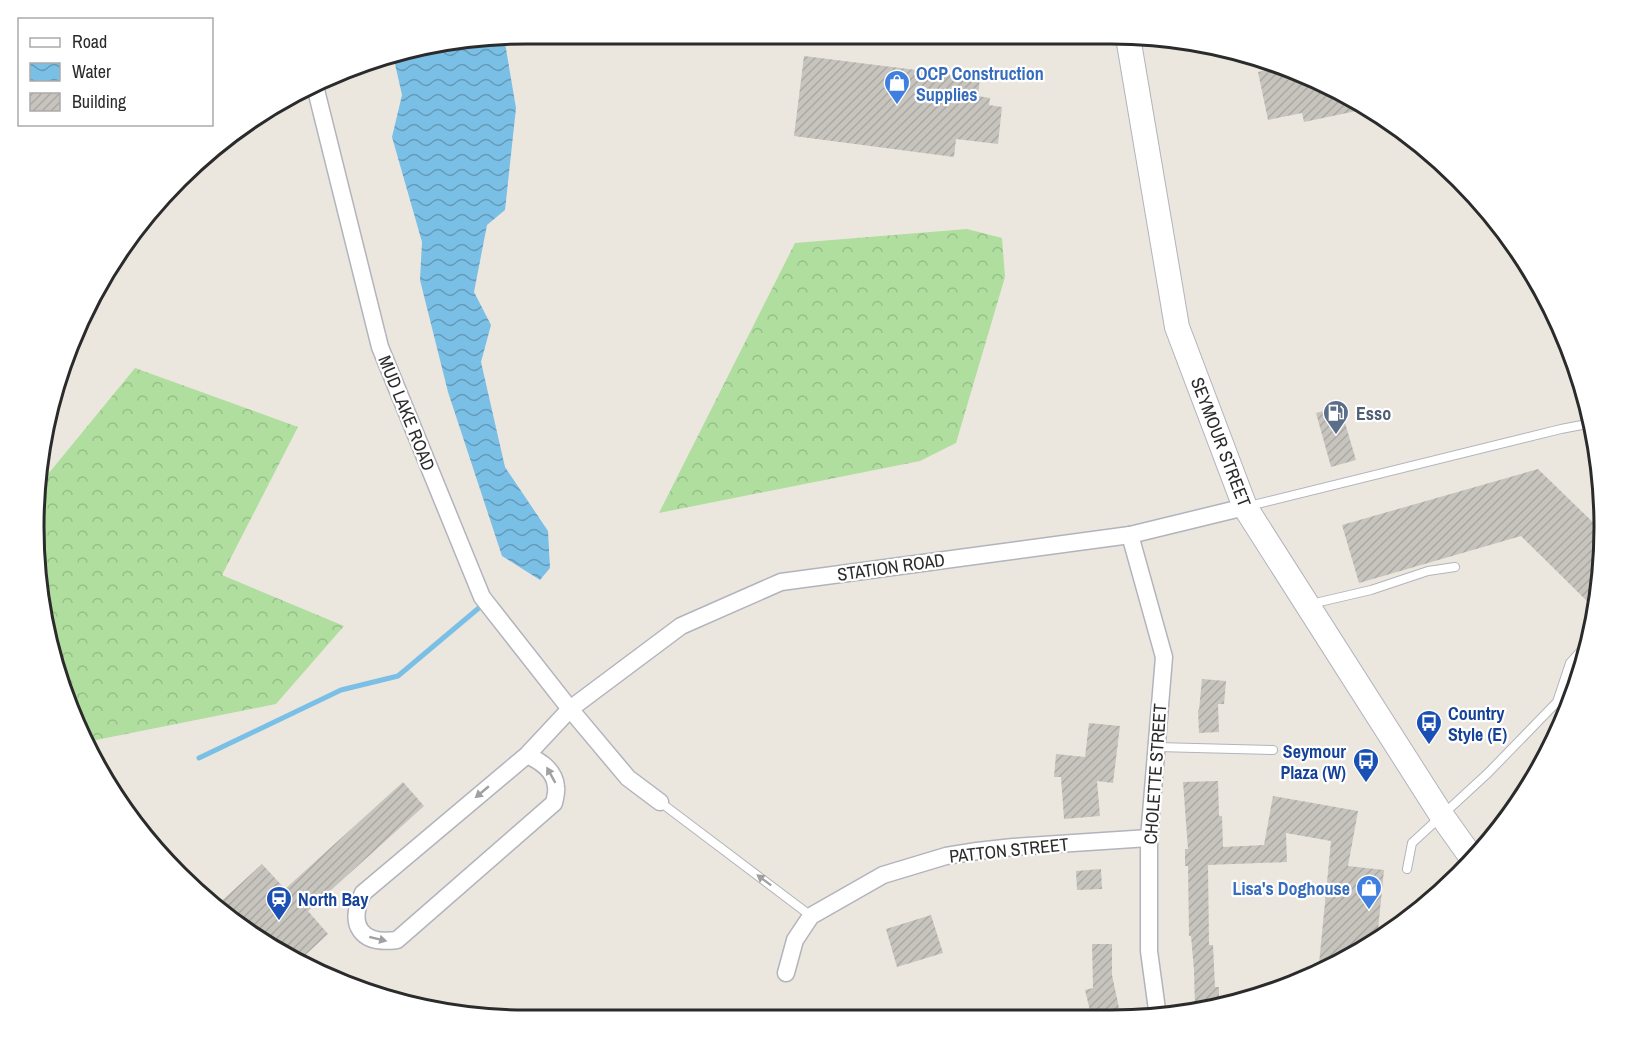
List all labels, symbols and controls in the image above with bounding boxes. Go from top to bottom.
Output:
legend [18,18,213,126]
text: Road [72,29,107,54]
text: Water [72,59,111,84]
place label: OCP Construction Supplies [916,61,1044,107]
shop icon: OCP Construction Supplies [882,68,912,106]
text: Building [72,89,127,114]
street label: MUD LAKE ROAD [373,352,441,474]
street label: SEYMOUR STREET [1185,374,1257,510]
fuel station icon: Esso [1321,398,1351,436]
place label: Esso [1356,401,1391,426]
street label: STATION ROAD [836,547,946,587]
place label: Country Style (E) [1448,701,1507,747]
street label: CHOLETTE STREET [1138,703,1172,845]
bus stop icon: Country Style (E) [1414,708,1444,746]
place label: Seymour Plaza (W) [1280,739,1346,785]
bus stop icon: Seymour Plaza (W) [1351,746,1381,784]
one-way arrow [546,766,556,784]
one-way arrow [474,786,490,799]
street label: PATTON STREET [948,831,1070,869]
shop icon: Lisa's Doghouse [1354,873,1384,911]
one-way arrow [756,875,771,887]
place label: Lisa's Doghouse [1232,876,1350,901]
station icon: North Bay [264,884,294,922]
place label: North Bay [298,887,369,912]
one-way arrow [369,934,387,944]

